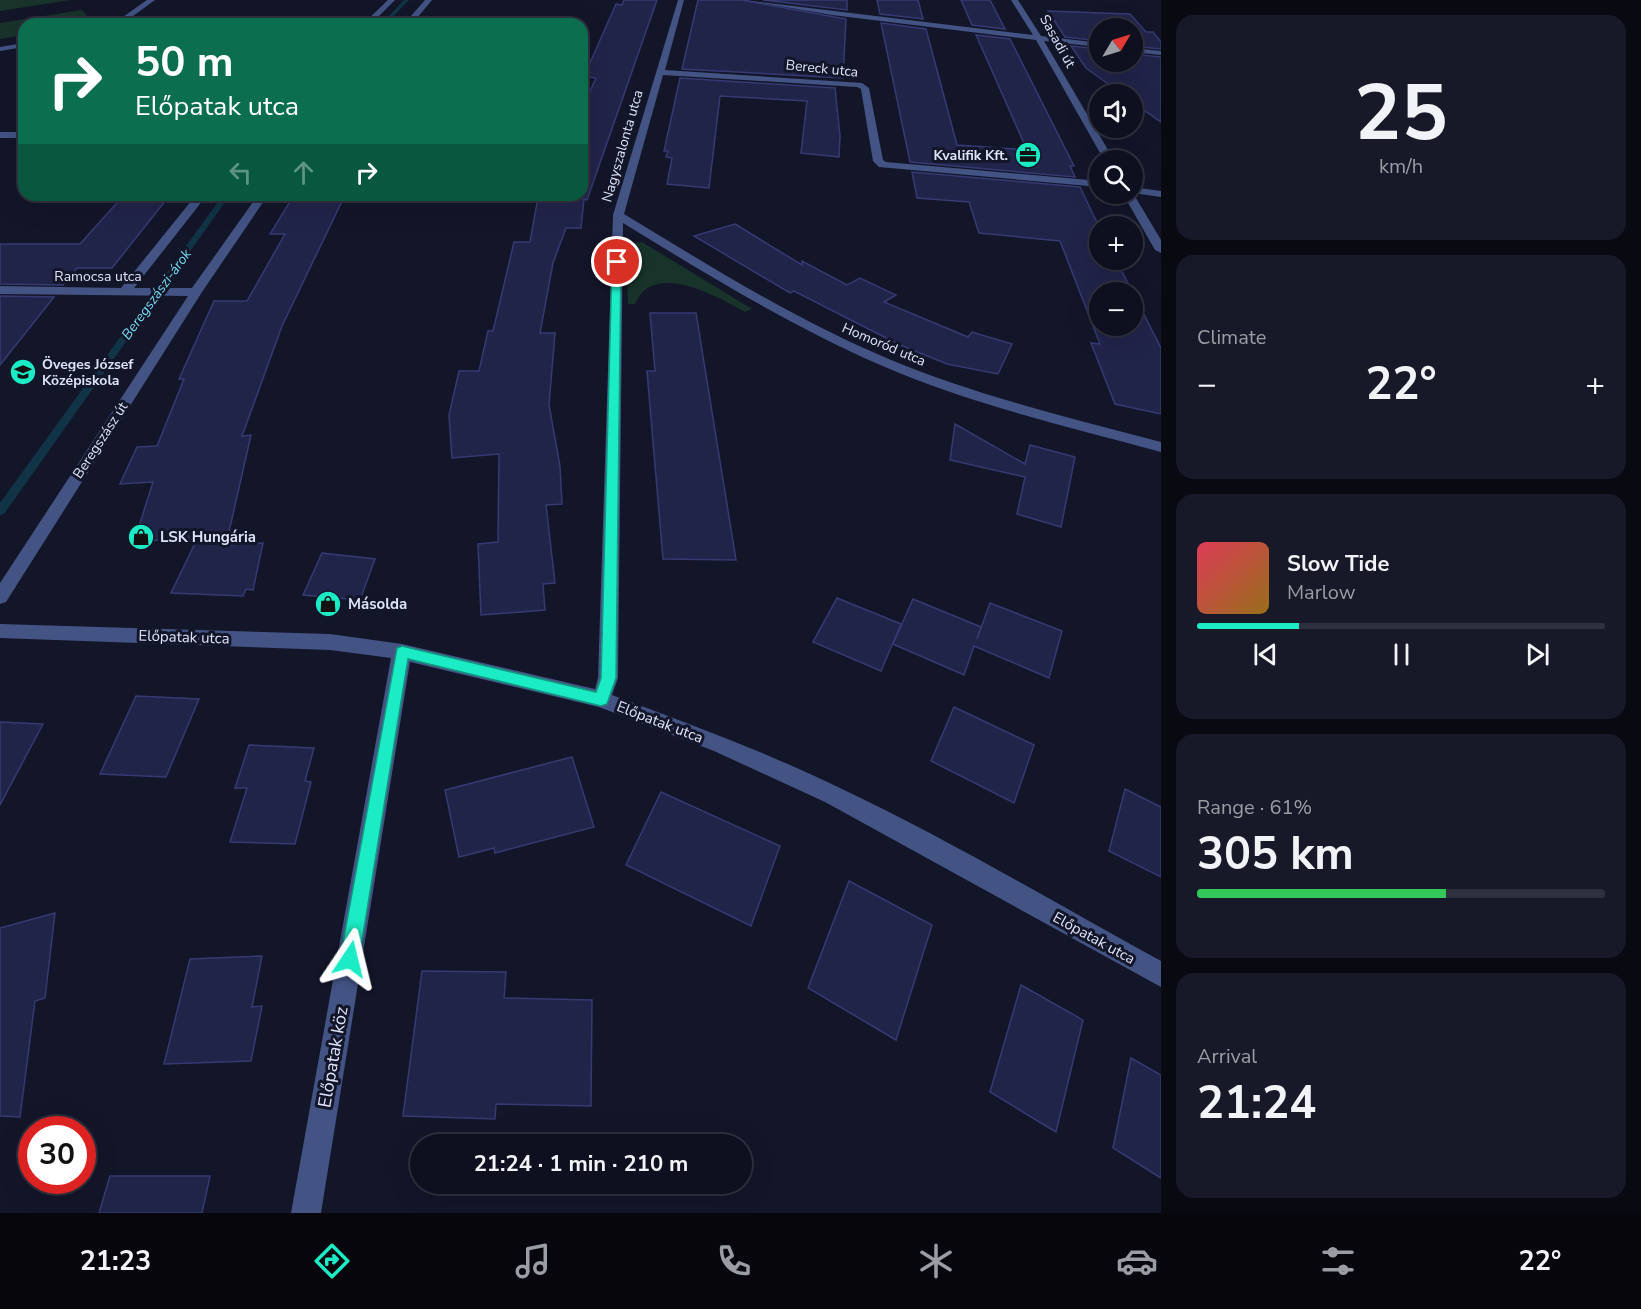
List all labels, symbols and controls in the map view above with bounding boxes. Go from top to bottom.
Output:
street label: Sasadi út [1035,11,1080,71]
north arrow [1089,18,1143,72]
map controls [1089,18,1143,336]
text: 50 m [135,34,234,91]
icon: right [36,42,114,120]
street label: Bereck utca [785,55,859,82]
text: 25 [1354,60,1448,167]
button: sound [1089,84,1143,138]
text: Előpatak utca [135,88,299,125]
street label: Nagyszalonta utca [597,88,648,204]
office icon: Kvalifik Kft. [1013,140,1043,170]
place label: Kvalifik Kft. [933,146,1008,165]
button: search [1089,150,1143,204]
text: km/h [1379,153,1423,180]
icon: left [224,156,257,189]
icon: ahead [287,156,320,189]
icon: right [350,156,383,189]
button: + [1089,216,1143,270]
pin [591,236,642,287]
water label: Beregszászi-árok [117,244,196,343]
icon: arrive [600,245,633,278]
street label: Ramocsa utca [54,267,142,286]
button: − [1089,282,1143,336]
street label: Homoród utca [839,318,929,371]
text: Climate [1197,324,1266,351]
text: 22° [1365,354,1437,415]
place label: Öveges József Középiskola [42,355,134,390]
school or university icon: Öveges József Középiskola [8,357,38,387]
text: − [1197,362,1217,407]
text: + [1585,362,1605,407]
street label: Beregszász út [69,398,132,482]
shop icon: LSK Hungária [126,522,156,552]
place label: LSK Hungária [160,527,256,547]
text: Slow Tide [1287,549,1389,579]
text: Marlow [1287,579,1355,606]
shop icon: Másolda [313,589,343,619]
place label: Másolda [348,594,407,614]
street label: Előpatak utca [138,625,230,649]
icon: previous [1249,638,1282,671]
icon: pause [1385,638,1418,671]
icon: next [1521,638,1554,671]
street label: Előpatak utca [614,696,706,748]
text: Range · 61% [1197,794,1312,821]
text: 305 km [1197,824,1354,885]
street label: Előpatak utca [1049,907,1139,969]
position arrow [318,927,382,991]
street label: Előpatak köz [312,1005,354,1109]
text: Arrival [1197,1043,1257,1070]
text: 21:24 [1197,1073,1316,1134]
speed limit sign: 30 [18,1116,96,1194]
text: 21:24 · 1 min · 210 m [474,1149,688,1179]
icon: directions [311,1240,353,1282]
icon: music [512,1240,554,1282]
icon: phone [713,1240,755,1282]
icon: climate [915,1240,957,1282]
icon: car [1116,1240,1158,1282]
icon: filters [1317,1240,1359,1282]
text: 21:23 [80,1243,151,1280]
text: 22° [1519,1243,1561,1280]

